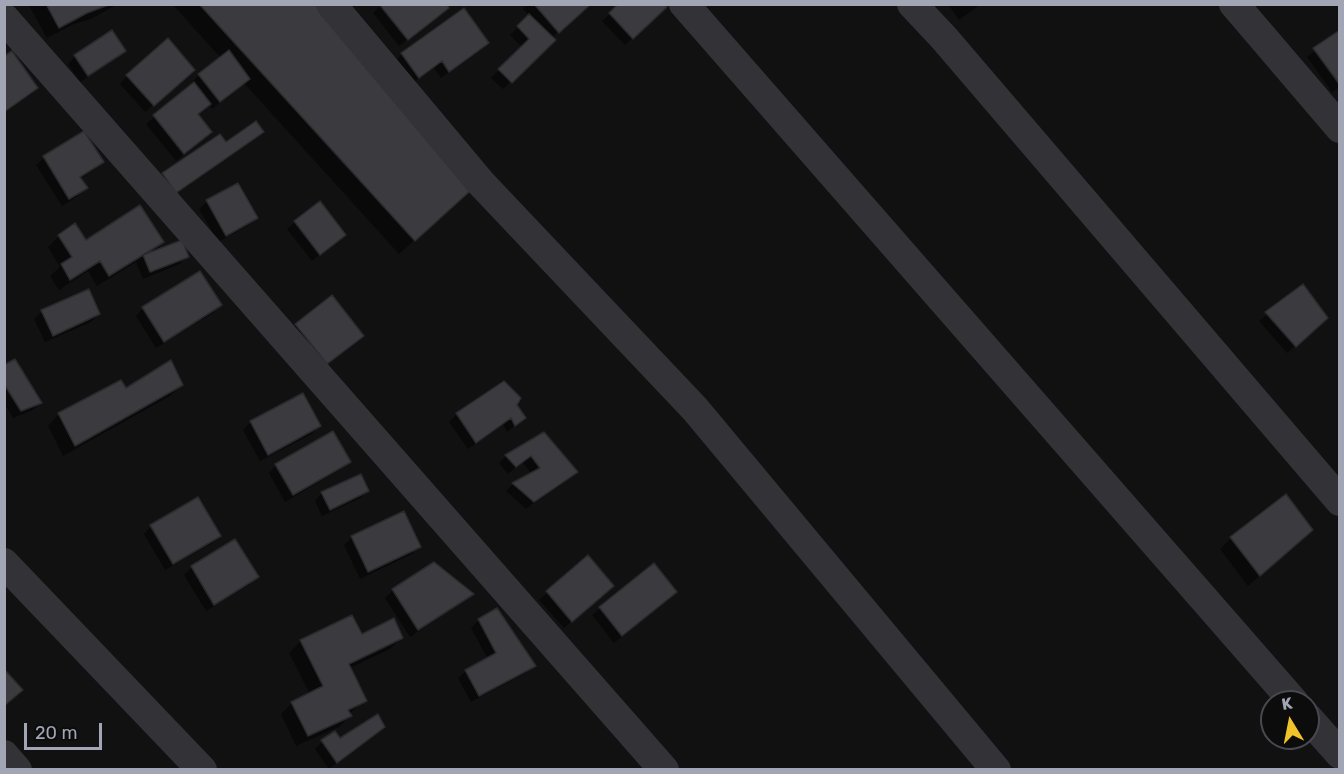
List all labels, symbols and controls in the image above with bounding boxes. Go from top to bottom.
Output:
north arrow [1260,690,1320,750]
text: K [1280,693,1294,714]
scale bar [27,711,105,749]
text: 20 m [35,722,77,744]

